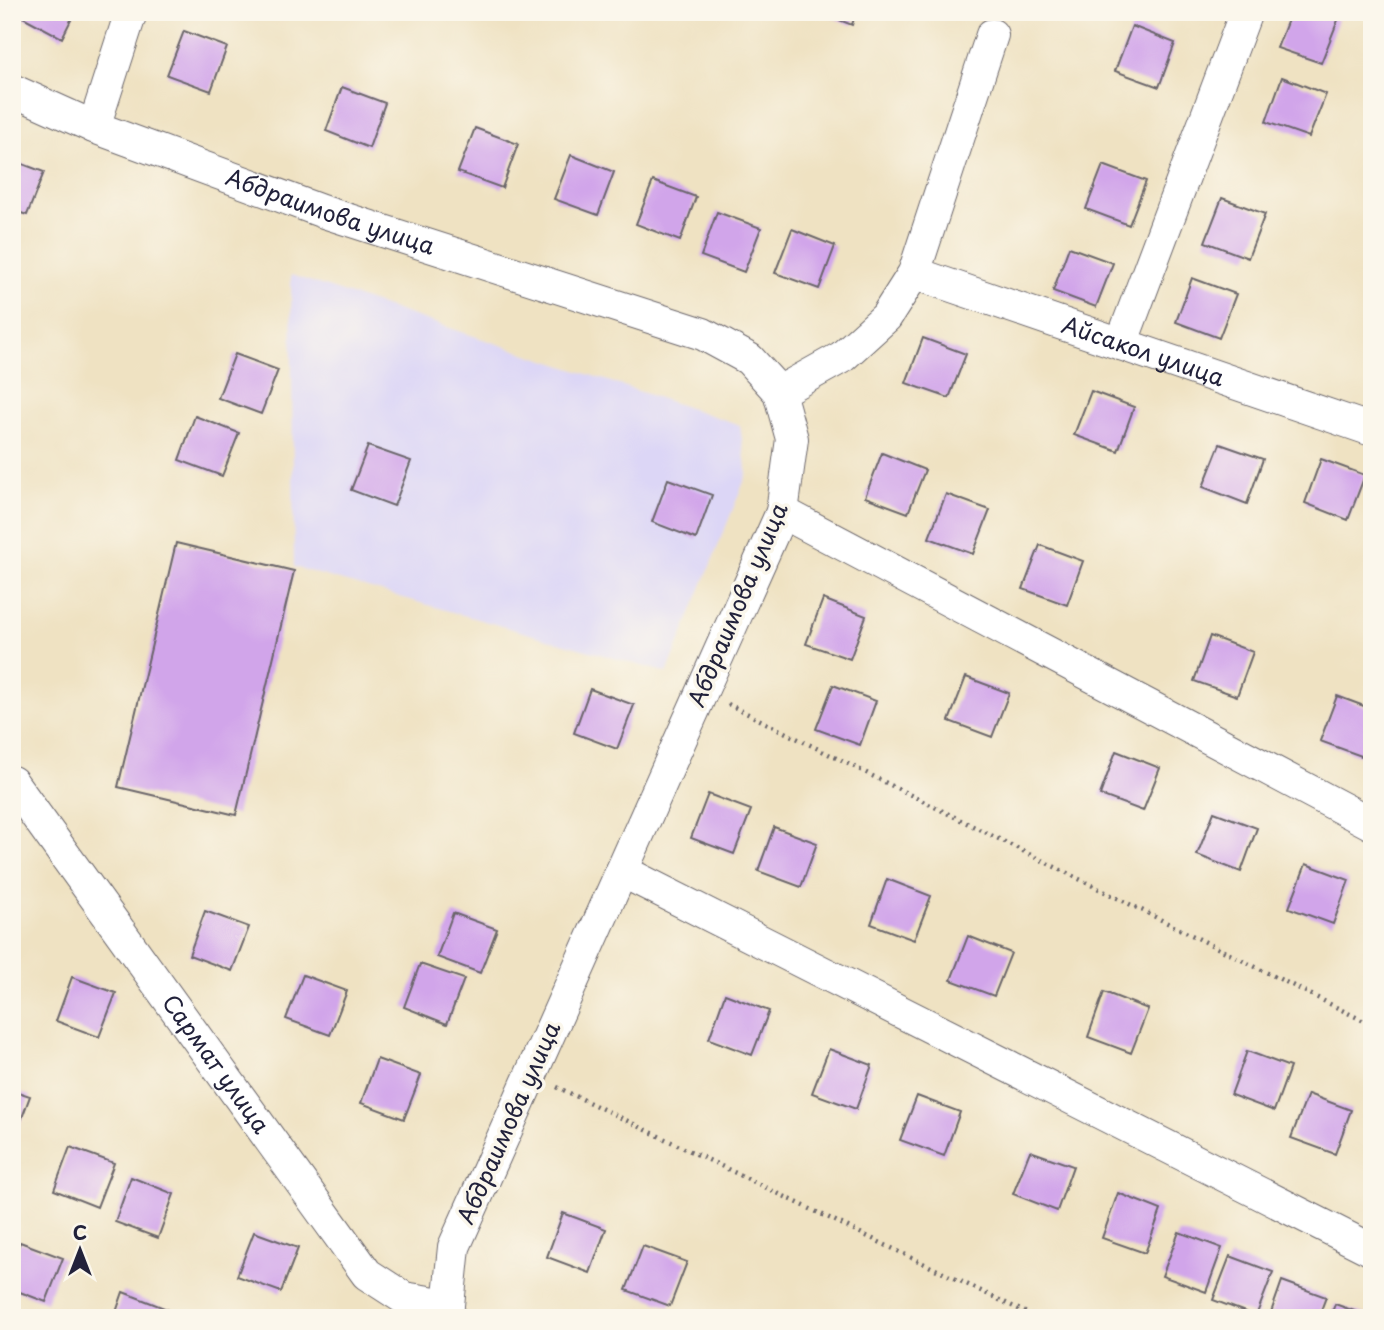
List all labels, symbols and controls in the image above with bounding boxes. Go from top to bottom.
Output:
street label: Абдраимова улица [221,158,440,263]
street label: Айсакол улица [1057,306,1230,394]
street label: Абдраимова улица [678,496,796,712]
street label: Сармат улица [155,987,279,1141]
street label: Абдраимова улица [447,1015,568,1229]
north arrow [46,1214,116,1284]
text: С [73,1218,87,1246]

